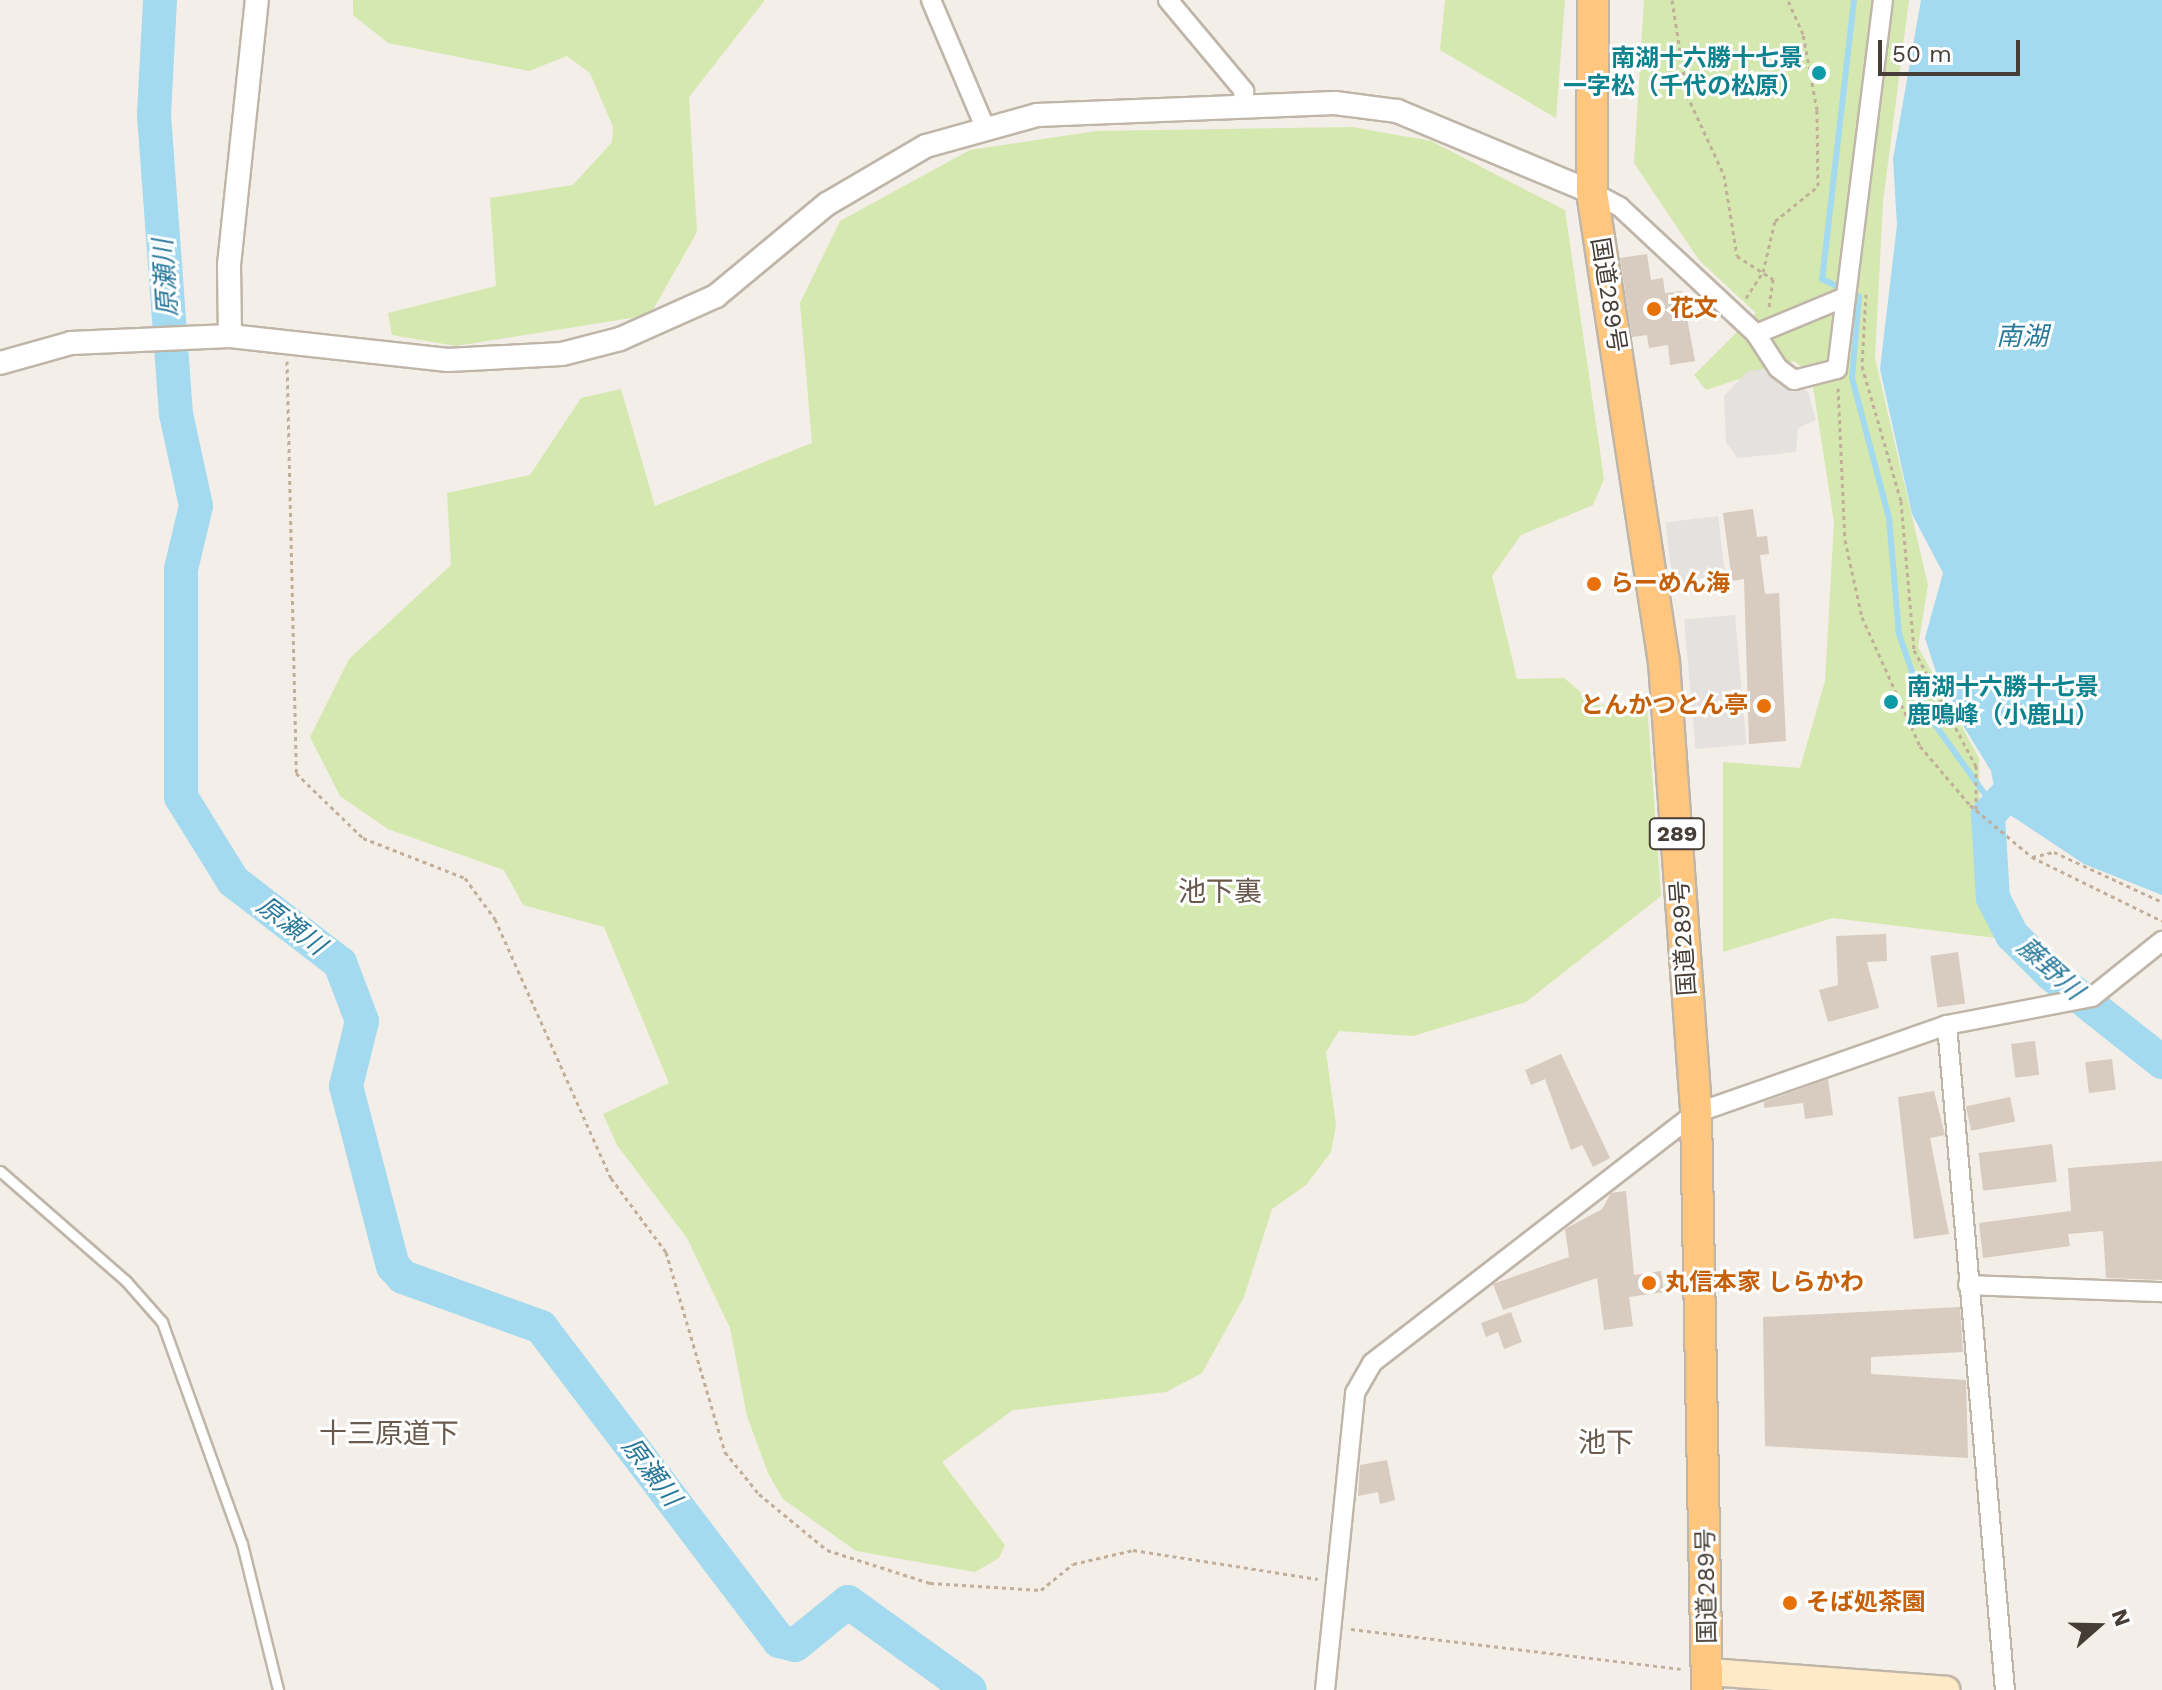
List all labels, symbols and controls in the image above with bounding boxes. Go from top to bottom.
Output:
scale bar [1882,24,2024,74]
text: 50 m [1892,40,1952,68]
place label: 南湖十六勝十七景 一字松（千代の松原） [1563,45,1803,101]
marker: 南湖十六勝十七景 一字松（千代の松原） [1810,64,1828,82]
street label: 国道289号 [1585,236,1631,354]
water label: 原瀬川 [148,238,184,318]
place label: 花文 [1670,295,1718,323]
marker: 花文 [1645,300,1663,318]
water label: 南湖 [1996,321,2048,353]
place label: らーめん海 [1610,570,1730,598]
marker: らーめん海 [1585,575,1603,593]
place label: 南湖十六勝十七景 鹿鳴峰（小鹿山） [1907,674,2099,730]
place label: とんかつとん亭 [1580,692,1748,720]
marker: 南湖十六勝十七景 鹿鳴峰（小鹿山） [1882,693,1900,711]
marker: とんかつとん亭 [1755,697,1773,715]
road number: 289 [1647,816,1707,852]
district label: 池下裏 [1178,875,1262,909]
street label: 国道289号 [1666,879,1702,997]
water label: 原瀬川 [250,890,332,962]
water label: 藤野川 [2011,931,2089,1007]
place label: 丸信本家 しらかわ [1665,1269,1864,1297]
marker: 丸信本家 しらかわ [1640,1274,1658,1292]
district label: 十三原道下 [319,1417,459,1451]
district label: 池下 [1578,1426,1634,1460]
water label: 原瀬川 [615,1431,687,1513]
street label: 国道289号 [1692,1528,1722,1644]
north arrow [2058,1586,2138,1666]
place label: そば処茶園 [1806,1589,1926,1617]
marker: そば処茶園 [1781,1594,1799,1612]
text: N [2106,1606,2136,1630]

